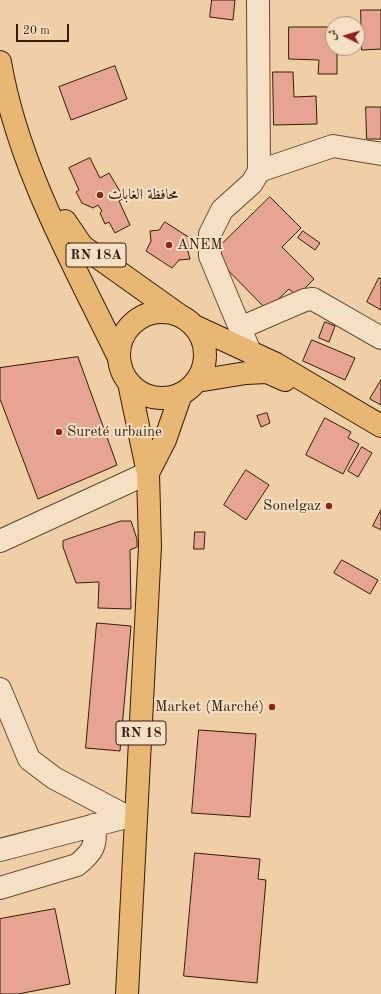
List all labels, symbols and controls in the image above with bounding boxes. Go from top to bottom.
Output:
scale bar [18,16,71,42]
north arrow [325,16,365,56]
text: 20 m [23,25,50,37]
text: ش [328,29,339,41]
place label: محافظة الغابات [108,186,178,204]
marker: محافظة الغابات [95,190,105,200]
place label: ANEM [177,236,223,254]
marker: ANEM [164,240,174,250]
road number: RN 18A [66,243,126,267]
place label: Sureté urbaine [67,423,162,441]
marker: Sureté urbaine [54,427,64,437]
place label: Sonelgaz [263,497,321,515]
marker: Sonelgaz [324,501,334,511]
place label: Market (Marché) [155,698,264,716]
marker: Market (Marché) [267,702,277,712]
road number: RN 18 [116,721,166,745]

